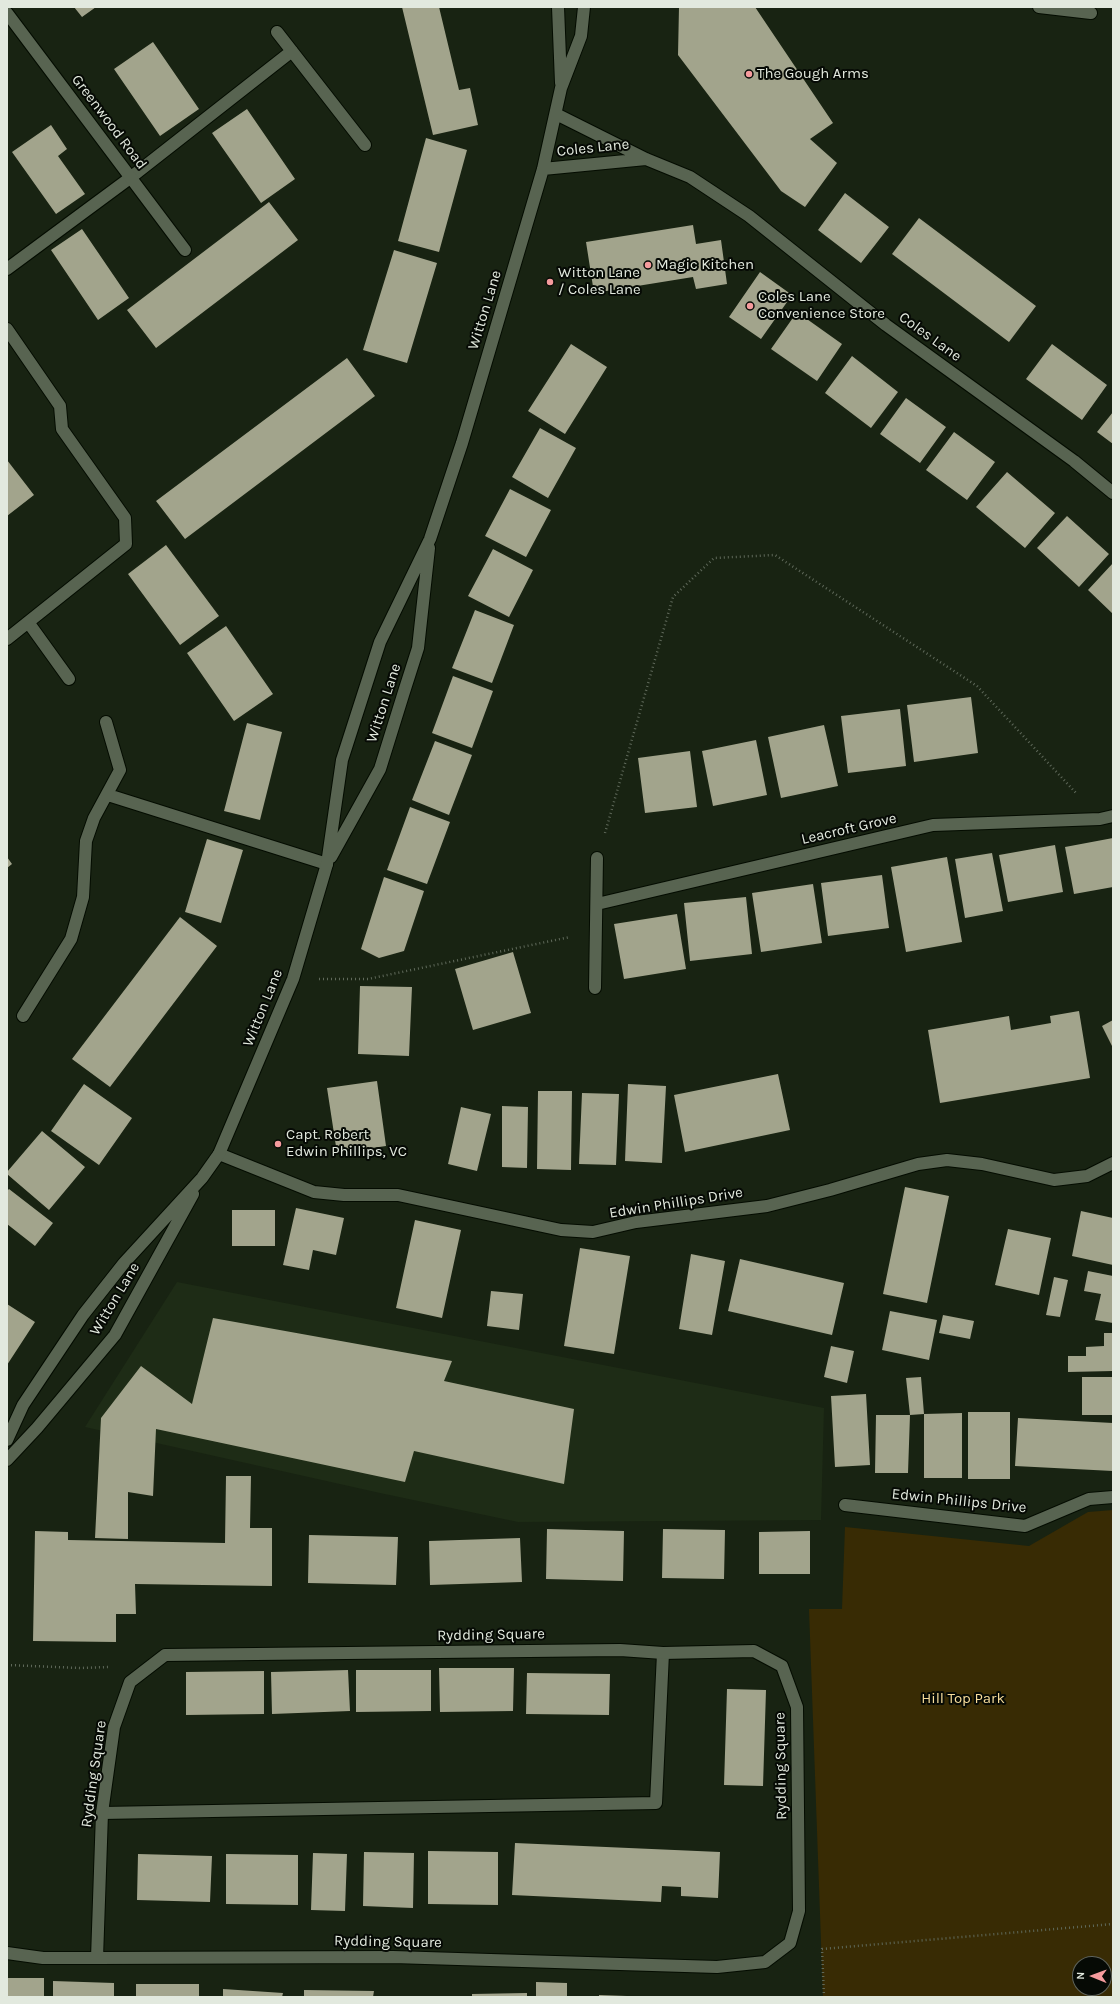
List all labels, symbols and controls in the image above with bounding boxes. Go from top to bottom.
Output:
place label: The Gough Arms [757,65,869,83]
marker: The Gough Arms [744,69,754,79]
street label: Greenwood Road [68,71,150,173]
street label: Coles Lane [556,135,630,161]
place label: Magic Kitchen [656,256,754,274]
marker: Magic Kitchen [643,260,653,270]
place label: Witton Lane / Coles Lane [558,264,641,299]
street label: Witton Lane [464,268,506,352]
marker: Witton Lane / Coles Lane [545,277,555,287]
place label: Coles Lane Convenience Store [758,288,885,323]
marker: Coles Lane Convenience Store [745,301,755,311]
street label: Coles Lane [895,308,965,366]
street label: Witton Lane [363,661,405,745]
street label: Leacroft Grove [800,809,898,849]
street label: Witton Lane [239,967,287,1049]
place label: Capt. Robert Edwin Phillips, VC [286,1126,407,1161]
marker: Capt. Robert Edwin Phillips, VC [273,1139,283,1149]
street label: Edwin Phillips Drive [608,1184,744,1222]
street label: Witton Lane [86,1259,144,1339]
street label: Edwin Phillips Drive [891,1485,1027,1517]
street label: Rydding Square [437,1625,545,1645]
park label: Hill Top Park [921,1690,1005,1708]
street label: Rydding Square [771,1712,791,1820]
street label: Rydding Square [78,1719,110,1829]
street label: Rydding Square [334,1932,442,1952]
north arrow [1072,1956,1112,1996]
text: N [1074,1972,1087,1980]

